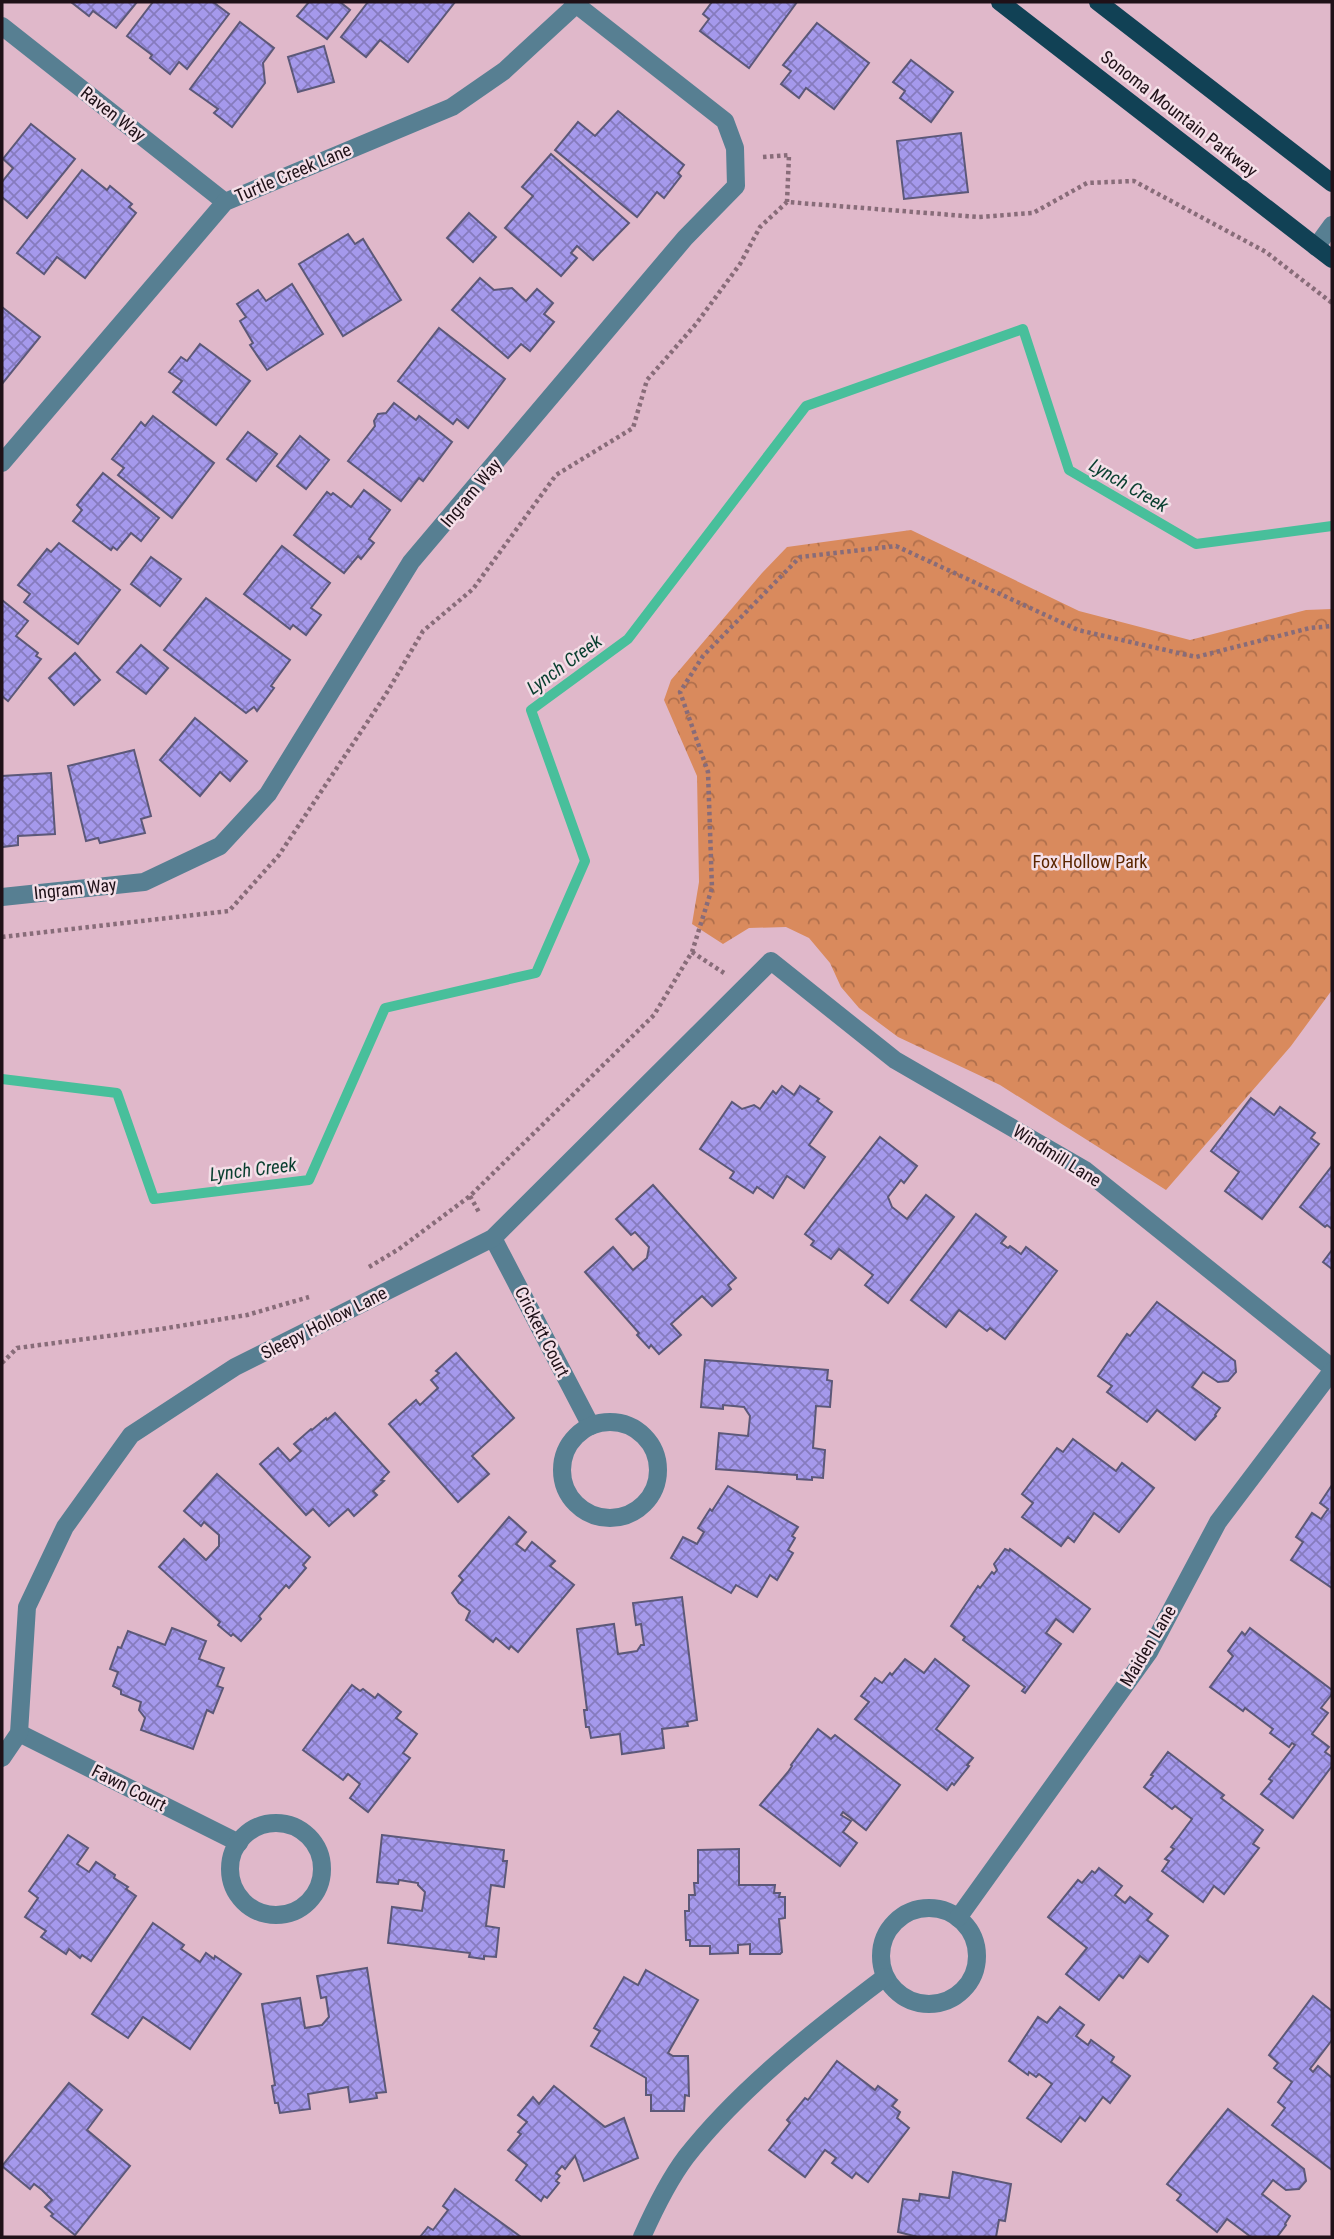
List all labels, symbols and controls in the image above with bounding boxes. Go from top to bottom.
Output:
street label: Sonoma Mountain Parkway [1097,46,1262,182]
street label: Raven Way [77,82,150,146]
street label: Turtle Creek Lane [232,139,354,206]
street label: Ingram Way [436,454,506,531]
water label: Lynch Creek [1085,454,1173,518]
water label: Lynch Creek [522,629,607,699]
park label: Fox Hollow Park [1033,851,1147,872]
street label: Ingram Way [33,874,118,903]
street label: Windmill Lane [1009,1120,1105,1191]
water label: Lynch Creek [208,1153,298,1186]
street label: Sleepy Hollow Lane [257,1282,390,1363]
street label: Crickett Court [511,1283,574,1380]
street label: Maiden Lane [1115,1601,1180,1690]
street label: Fawn Court [88,1760,170,1815]

